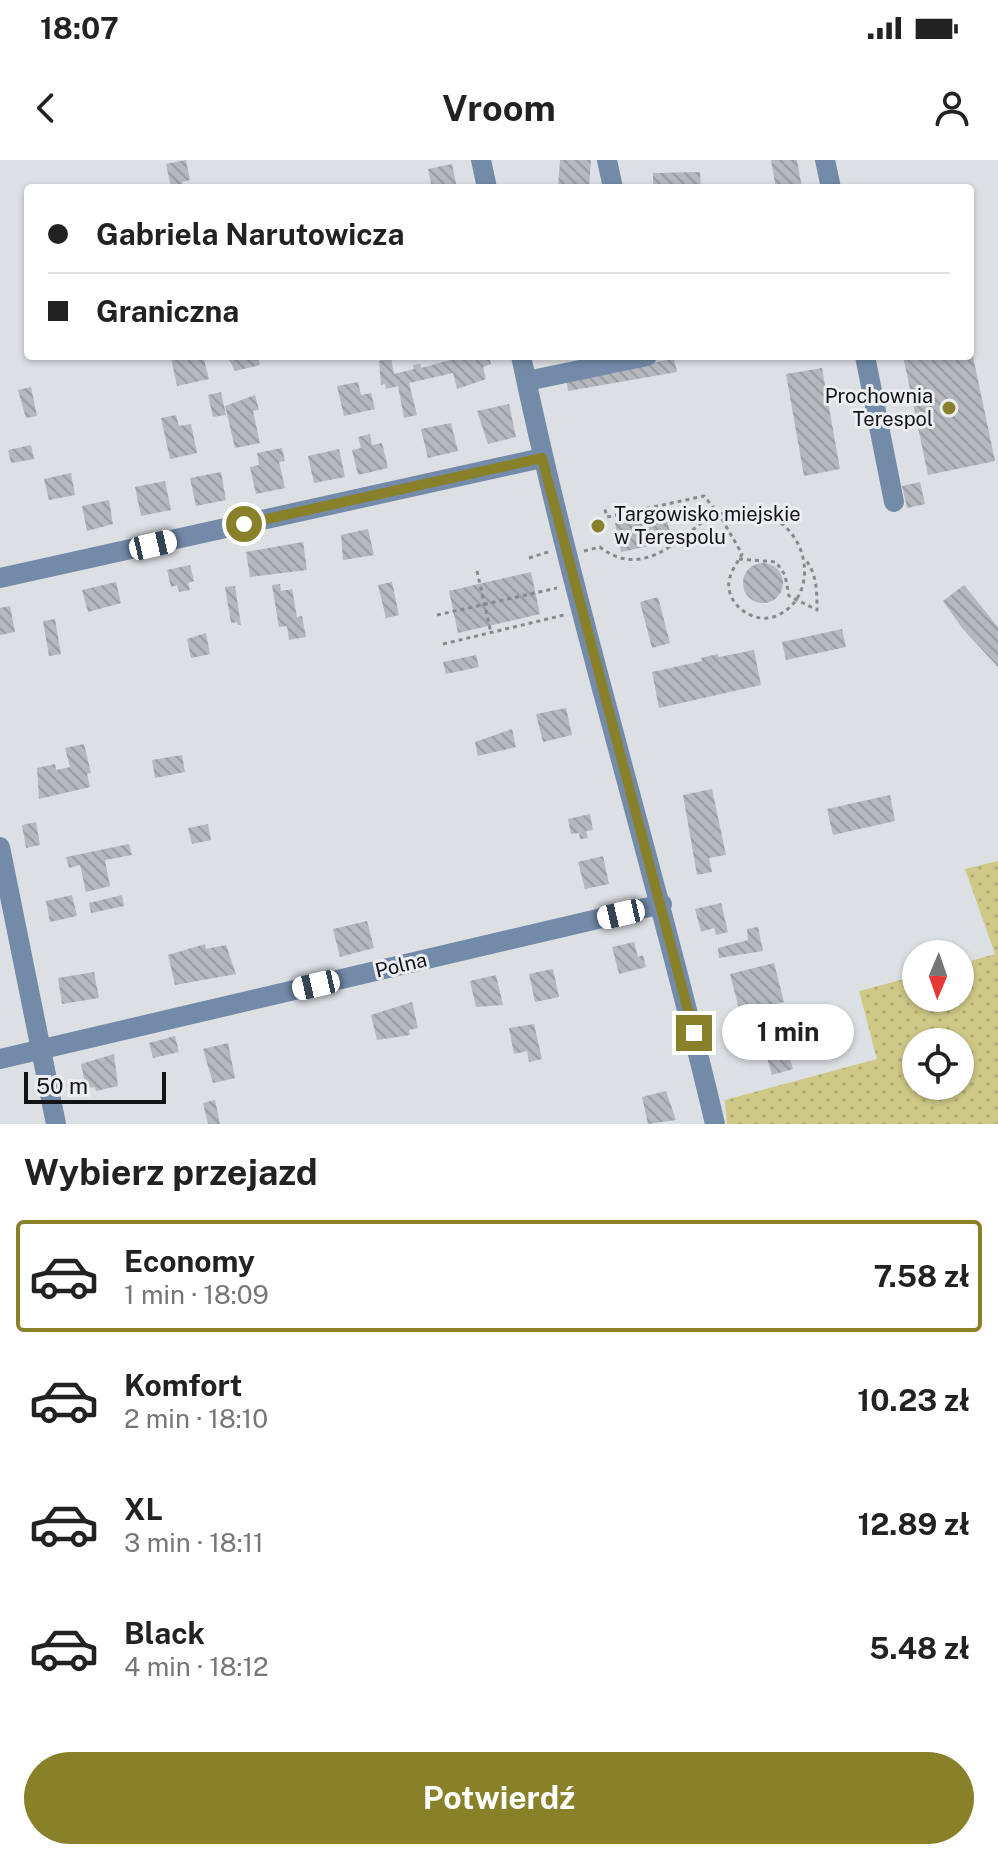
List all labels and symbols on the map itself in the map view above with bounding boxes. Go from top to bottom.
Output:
place label: Prochownia Terespol [825,384,933,431]
marker: Prochownia Terespol [940,399,958,417]
place label: Targowisko miejskie w Terespolu [614,502,800,549]
route start [226,506,262,542]
marker: Targowisko miejskie w Terespolu [589,517,607,535]
car [127,528,179,562]
car [595,897,647,931]
north arrow [902,940,974,1012]
street label: Polna [373,947,429,983]
car [290,968,342,1002]
callout: 1 min [722,1005,854,1061]
route end [676,1015,712,1051]
scale bar [24,1068,166,1104]

